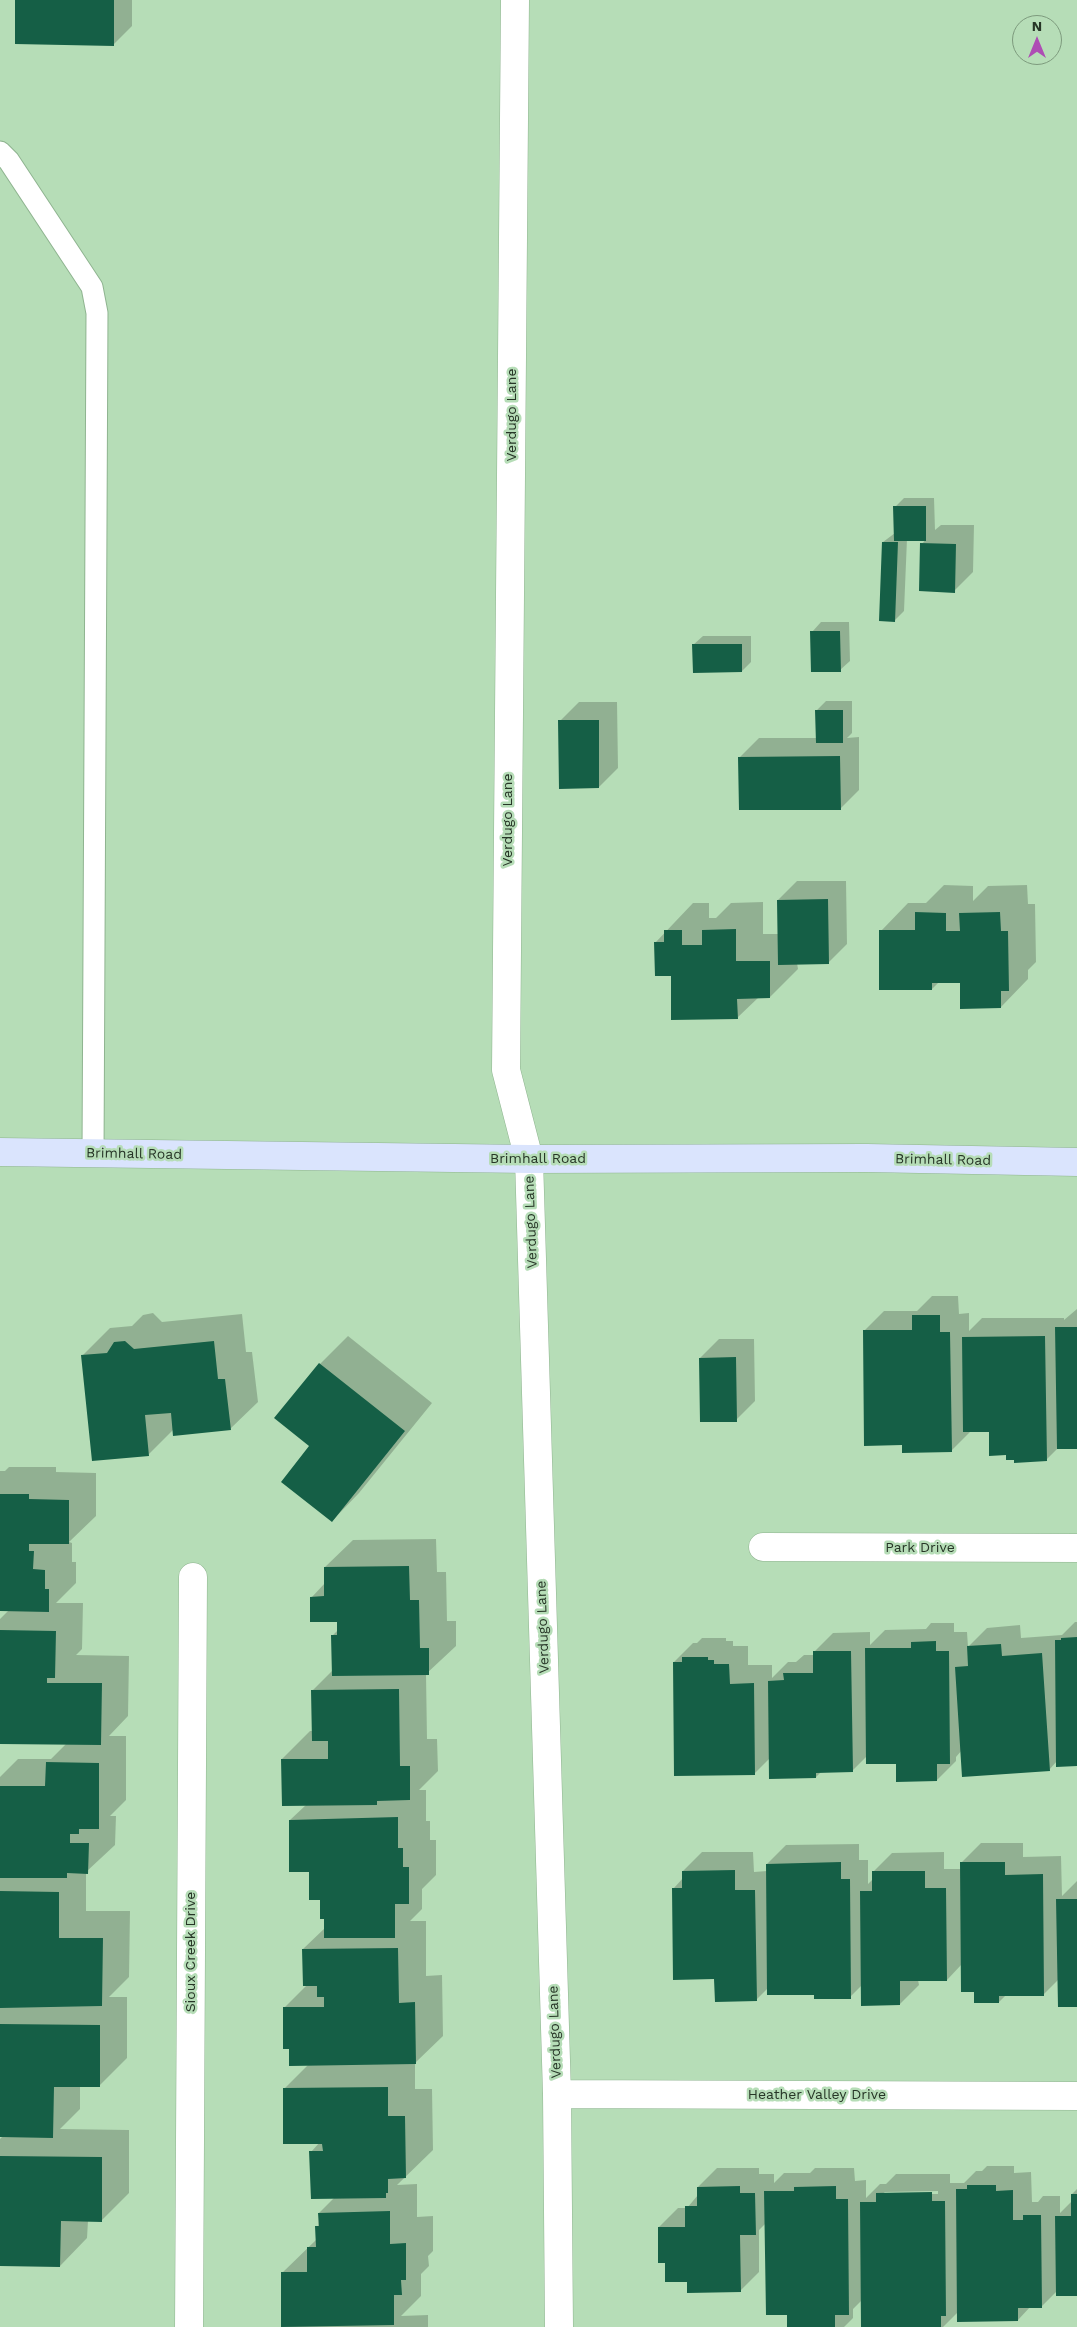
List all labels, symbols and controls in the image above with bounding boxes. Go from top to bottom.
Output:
north arrow [1012,15,1062,65]
text: N [1032,18,1042,34]
street label: Verdugo Lane [504,368,520,462]
street label: Verdugo Lane [500,773,516,867]
street label: Brimhall Road [86,1145,182,1163]
street label: Brimhall Road [490,1151,586,1167]
street label: Brimhall Road [895,1151,991,1169]
street label: Verdugo Lane [521,1175,541,1269]
street label: Park Drive [885,1540,955,1556]
street label: Verdugo Lane [533,1580,553,1674]
street label: Sioux Creek Drive [183,1892,199,2012]
street label: Verdugo Lane [545,1985,565,2079]
street label: Heather Valley Drive [748,2087,886,2103]

